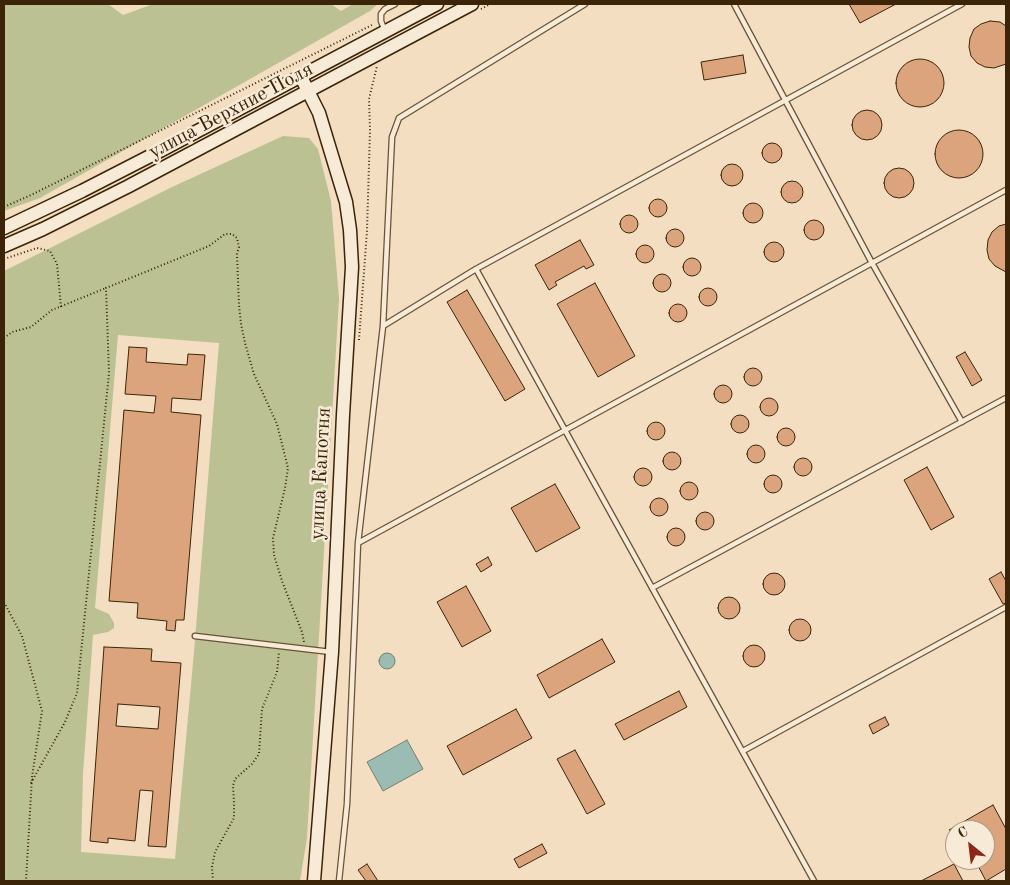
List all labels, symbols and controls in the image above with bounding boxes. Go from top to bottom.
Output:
street label: улица Верхние Поля [145,58,317,164]
street label: улица Капотня [306,407,336,541]
north arrow [945,820,995,870]
text: С [956,824,971,841]

